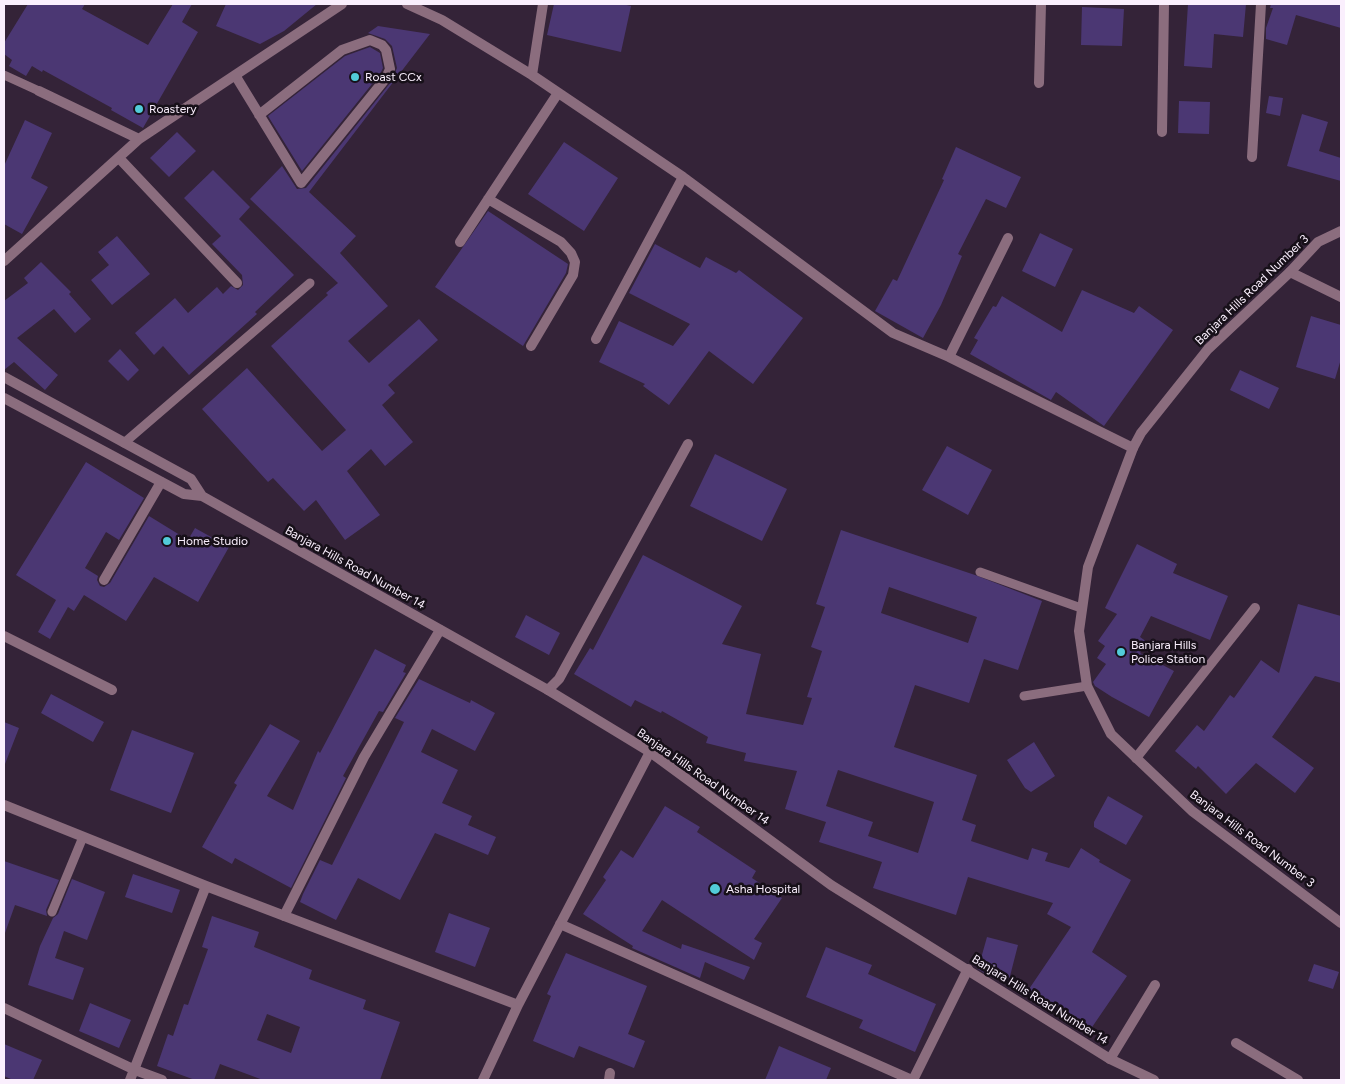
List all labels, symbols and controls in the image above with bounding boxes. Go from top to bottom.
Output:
place label: Roast CCx [365,70,422,84]
marker: Roast CCx [349,71,361,83]
place label: Roastery [149,102,197,116]
marker: Roastery [133,103,145,115]
street label: Banjara Hills Road Number 3 [1192,232,1312,348]
street label: Banjara Hills Road Number 14 [282,523,428,613]
place label: Home Studio [177,534,248,548]
marker: Home Studio [161,535,173,547]
place label: Banjara Hills Police Station [1131,638,1205,666]
marker: Banjara Hills Police Station [1115,646,1127,658]
street label: Banjara Hills Road Number 14 [634,726,772,828]
street label: Banjara Hills Road Number 3 [1187,787,1317,891]
marker: Asha Hospital [708,882,722,896]
place label: Asha Hospital [726,882,800,896]
street label: Banjara Hills Road Number 14 [969,952,1111,1048]

